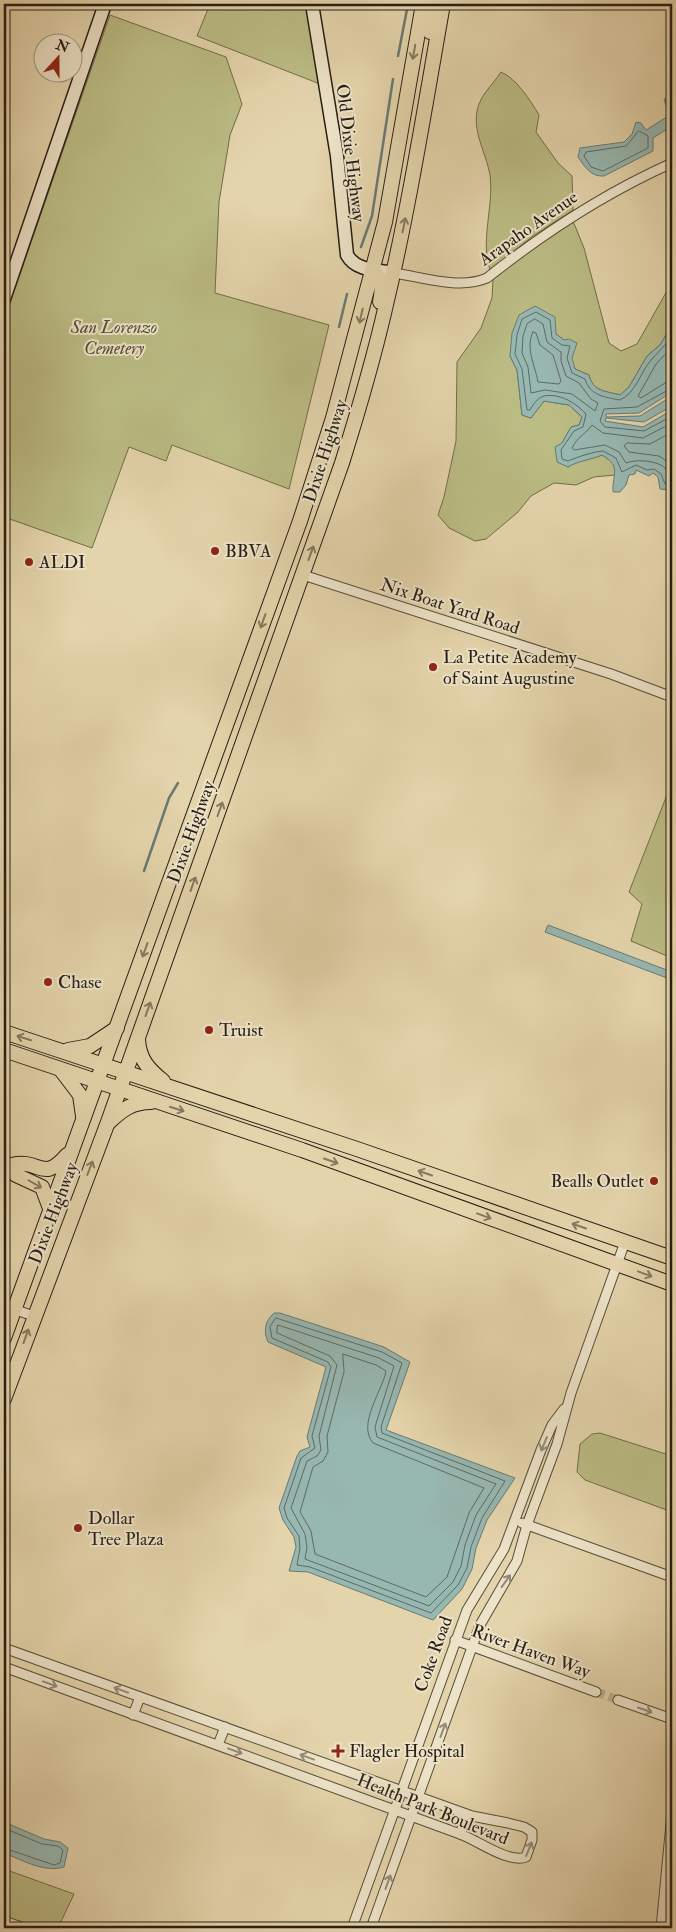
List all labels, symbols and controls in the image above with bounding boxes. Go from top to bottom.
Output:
north arrow [32,32,82,82]
text: N [53,36,72,57]
one-way arrow [409,43,419,59]
street label: Old Dixie Highway [331,83,371,225]
street label: Arapaho Avenue [473,185,583,272]
one-way arrow [400,217,409,233]
one-way arrow [356,308,365,324]
park label: San Lorenzo Cemetery [70,316,157,360]
street label: Dixie Highway [298,396,353,506]
place label: BBVA [225,540,272,563]
marker: BBVA [209,545,221,557]
one-way arrow [307,546,316,561]
place label: ALDI [38,551,85,574]
marker: ALDI [23,556,35,568]
street label: Nix Boat Yard Road [377,573,523,640]
one-way arrow [258,613,267,628]
place label: La Petite Academy of Saint Augustine [443,646,578,690]
marker: La Petite Academy of Saint Augustine [427,661,439,673]
street label: Dixie Highway [162,777,221,887]
one-way arrow [216,802,225,817]
one-way arrow [189,876,198,892]
one-way arrow [140,942,149,958]
place label: Chase [58,971,102,994]
marker: Chase [42,976,54,988]
one-way arrow [144,1001,153,1017]
place label: Truist [219,1019,263,1042]
marker: Truist [203,1024,215,1036]
one-way arrow [17,1033,33,1043]
one-way arrow [168,1105,184,1115]
one-way arrow [322,1157,338,1167]
street label: Dixie Highway [24,1158,84,1267]
one-way arrow [86,1161,96,1176]
one-way arrow [417,1167,433,1177]
place label: Bealls Outlet [550,1170,644,1193]
marker: Bealls Outlet [648,1175,660,1187]
one-way arrow [28,1180,42,1190]
one-way arrow [475,1212,491,1221]
one-way arrow [571,1220,587,1230]
one-way arrow [636,1270,652,1279]
one-way arrow [22,1329,31,1344]
one-way arrow [538,1436,548,1451]
place label: Dollar Tree Plaza [88,1507,164,1551]
marker: Dollar Tree Plaza [72,1522,84,1534]
one-way arrow [501,1574,511,1588]
street label: Coke Road [409,1613,458,1695]
street label: River Haven Way [468,1619,595,1684]
one-way arrow [41,1680,57,1689]
one-way arrow [114,1685,130,1694]
one-way arrow [637,1705,653,1715]
one-way arrow [439,1722,448,1738]
place label: Flagler Hospital [349,1740,465,1763]
marker: Flagler Hospital [331,1744,345,1758]
one-way arrow [227,1747,242,1756]
one-way arrow [300,1752,315,1761]
street label: Health Park Boulevard [353,1768,512,1851]
one-way arrow [525,1841,534,1857]
one-way arrow [384,1875,393,1891]

